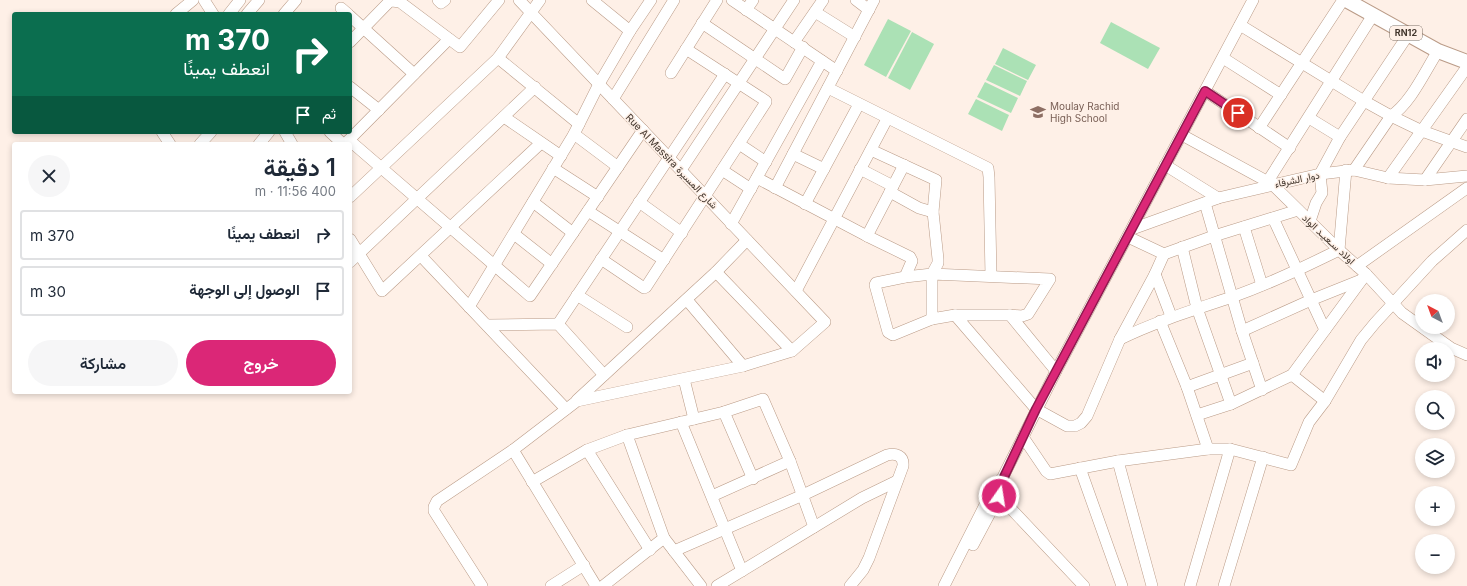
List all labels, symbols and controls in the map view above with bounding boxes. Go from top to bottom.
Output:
text: 370 m [185,23,270,57]
road number: RN12 [1390,26,1422,40]
icon: right [284,28,336,80]
text: انعطف يمينًا [183,58,270,79]
pin [1221,96,1255,130]
place label: Moulay Rachid High School [1050,100,1119,124]
icon: arrive [1227,102,1249,124]
school or university icon: Moulay Rachid High School [1029,103,1047,121]
icon: arrive [292,104,314,126]
text: ثم [322,104,336,123]
street label: Rue Al Massira شارع المسيرة [623,111,720,212]
text: 1 دقيقة [263,153,336,182]
button: close [28,155,70,197]
street label: دوار الشرفاء [1273,168,1321,191]
text: 400 m · 11:56 [255,183,336,199]
street label: اولاد سـعيـد الواد [1299,212,1358,267]
text: انعطف يمينًا [227,224,300,243]
icon: right [312,224,334,246]
text: 370 m [30,226,74,245]
text: الوصول إلى الوجهة [189,280,300,299]
icon: arrive [312,280,334,302]
text: 30 m [30,282,66,301]
north arrow [1415,294,1455,334]
map controls [1415,294,1455,574]
button: مشاركة [28,340,178,386]
button: خروج [186,340,336,386]
button: sound [1415,342,1455,382]
button: search [1415,390,1455,430]
button: layers [1415,438,1455,478]
position arrow [978,475,1020,517]
button: + [1415,486,1455,526]
button: − [1415,534,1455,574]

